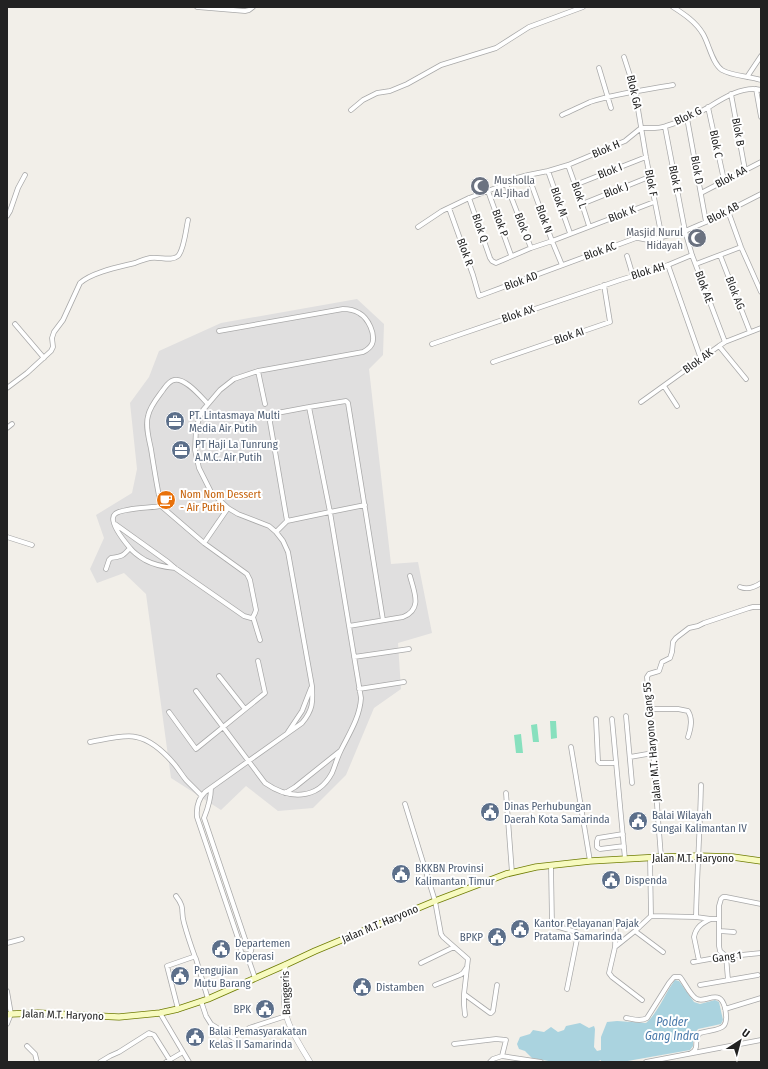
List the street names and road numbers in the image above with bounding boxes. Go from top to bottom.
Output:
street label: Blok GA [624,74,644,110]
street label: Blok G [672,104,704,128]
street label: Blok B [729,117,747,147]
street label: Blok C [707,129,725,159]
street label: Blok H [590,137,622,161]
street label: Blok D [688,155,706,185]
street label: Blok I [596,160,624,182]
street label: Blok AA [713,163,749,191]
street label: Blok E [666,164,684,194]
street label: Blok F [642,168,660,198]
street label: Blok J [602,179,630,201]
street label: Blok L [568,180,590,210]
street label: Blok M [548,186,570,219]
street label: Blok AB [705,199,741,227]
street label: Blok N [533,203,555,235]
street label: Blok K [607,203,638,225]
street label: Blok P [489,208,511,239]
street label: Blok O [512,211,534,243]
street label: Blok Q [469,212,491,244]
street label: Blok R [454,236,476,268]
street label: Blok AC [582,239,618,263]
street label: Blok AH [629,260,667,282]
street label: Blok AD [503,269,539,293]
street label: Blok AE [692,269,716,305]
street label: Blok AG [723,275,747,311]
street label: Blok AX [500,302,537,326]
street label: Blok AI [552,325,586,347]
street label: Blok AK [680,346,716,376]
street label: Jalan M.T. Haryono Gang 55 [640,682,664,802]
street label: Jalan M.T. Haryono [652,852,734,865]
street label: Jalan M.T. Haryono [340,902,420,946]
street label: Gang 1 [712,949,742,965]
street label: Banggeris [279,970,293,1015]
street label: Jalan M.T. Haryono [22,1007,104,1023]

